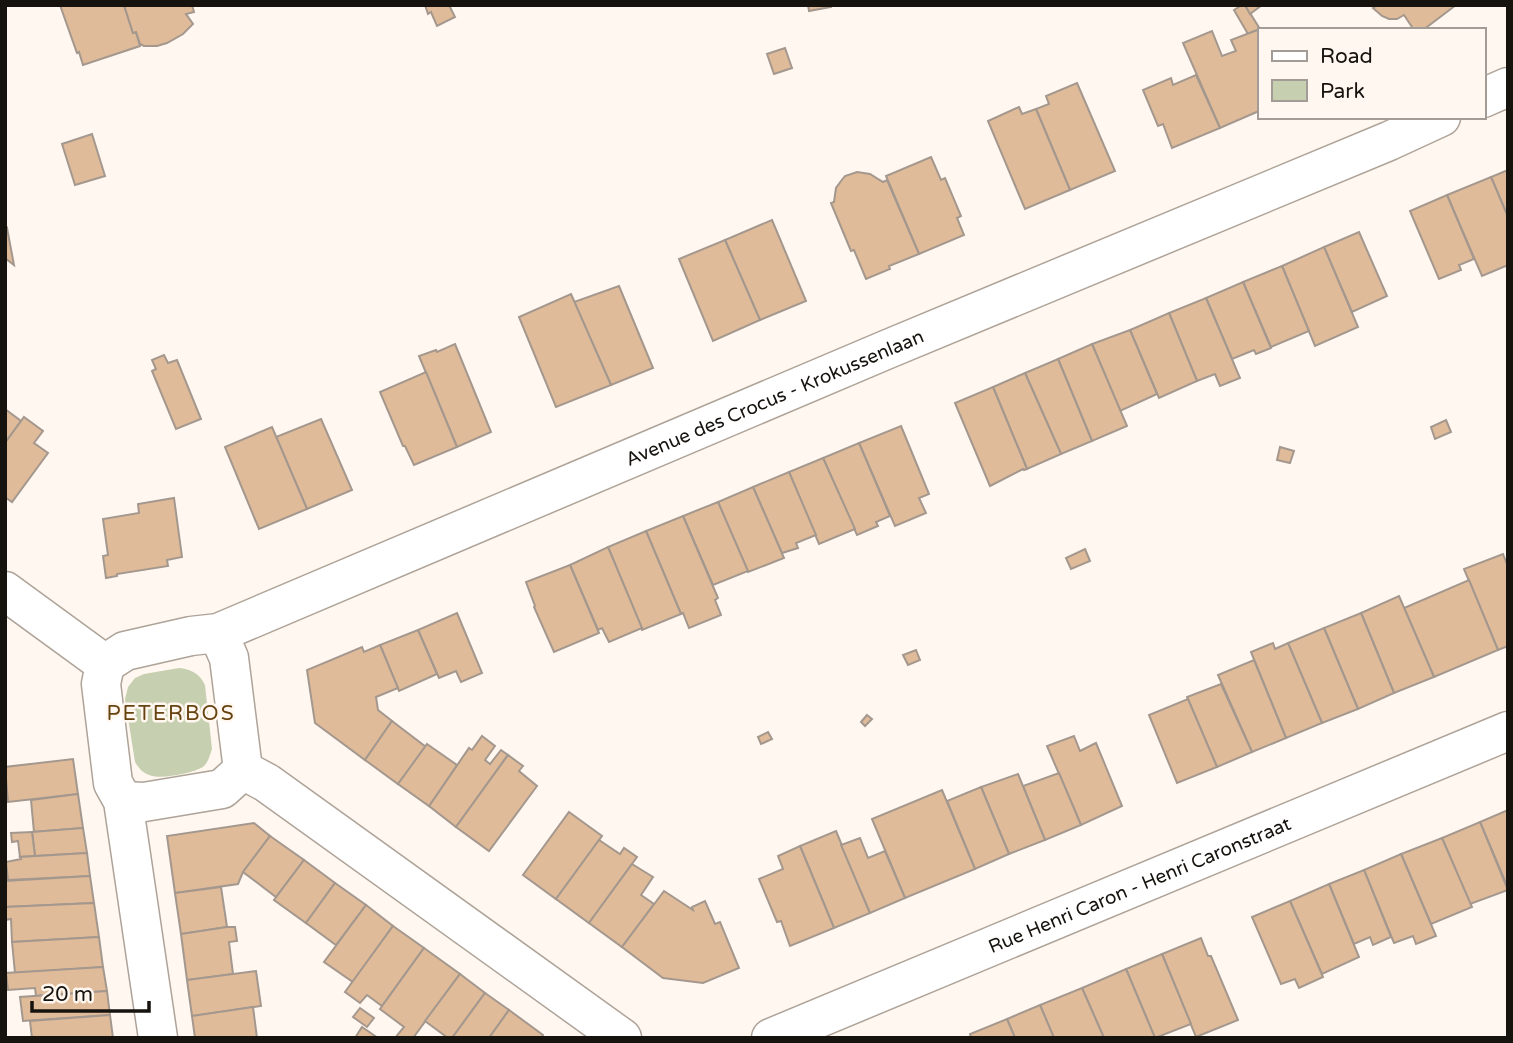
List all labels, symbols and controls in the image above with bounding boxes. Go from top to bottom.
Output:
legend [1258,28,1485,119]
text: Road [1320,44,1373,69]
text: Park [1320,79,1365,104]
street label: Avenue des Crocus - Krokussenlaan [622,325,927,471]
district label: PETERBOS [106,701,236,726]
street label: Rue Henri Caron - Henri Caronstraat [985,813,1294,958]
scale bar [32,970,149,1014]
text: 20 m [42,982,93,1007]

